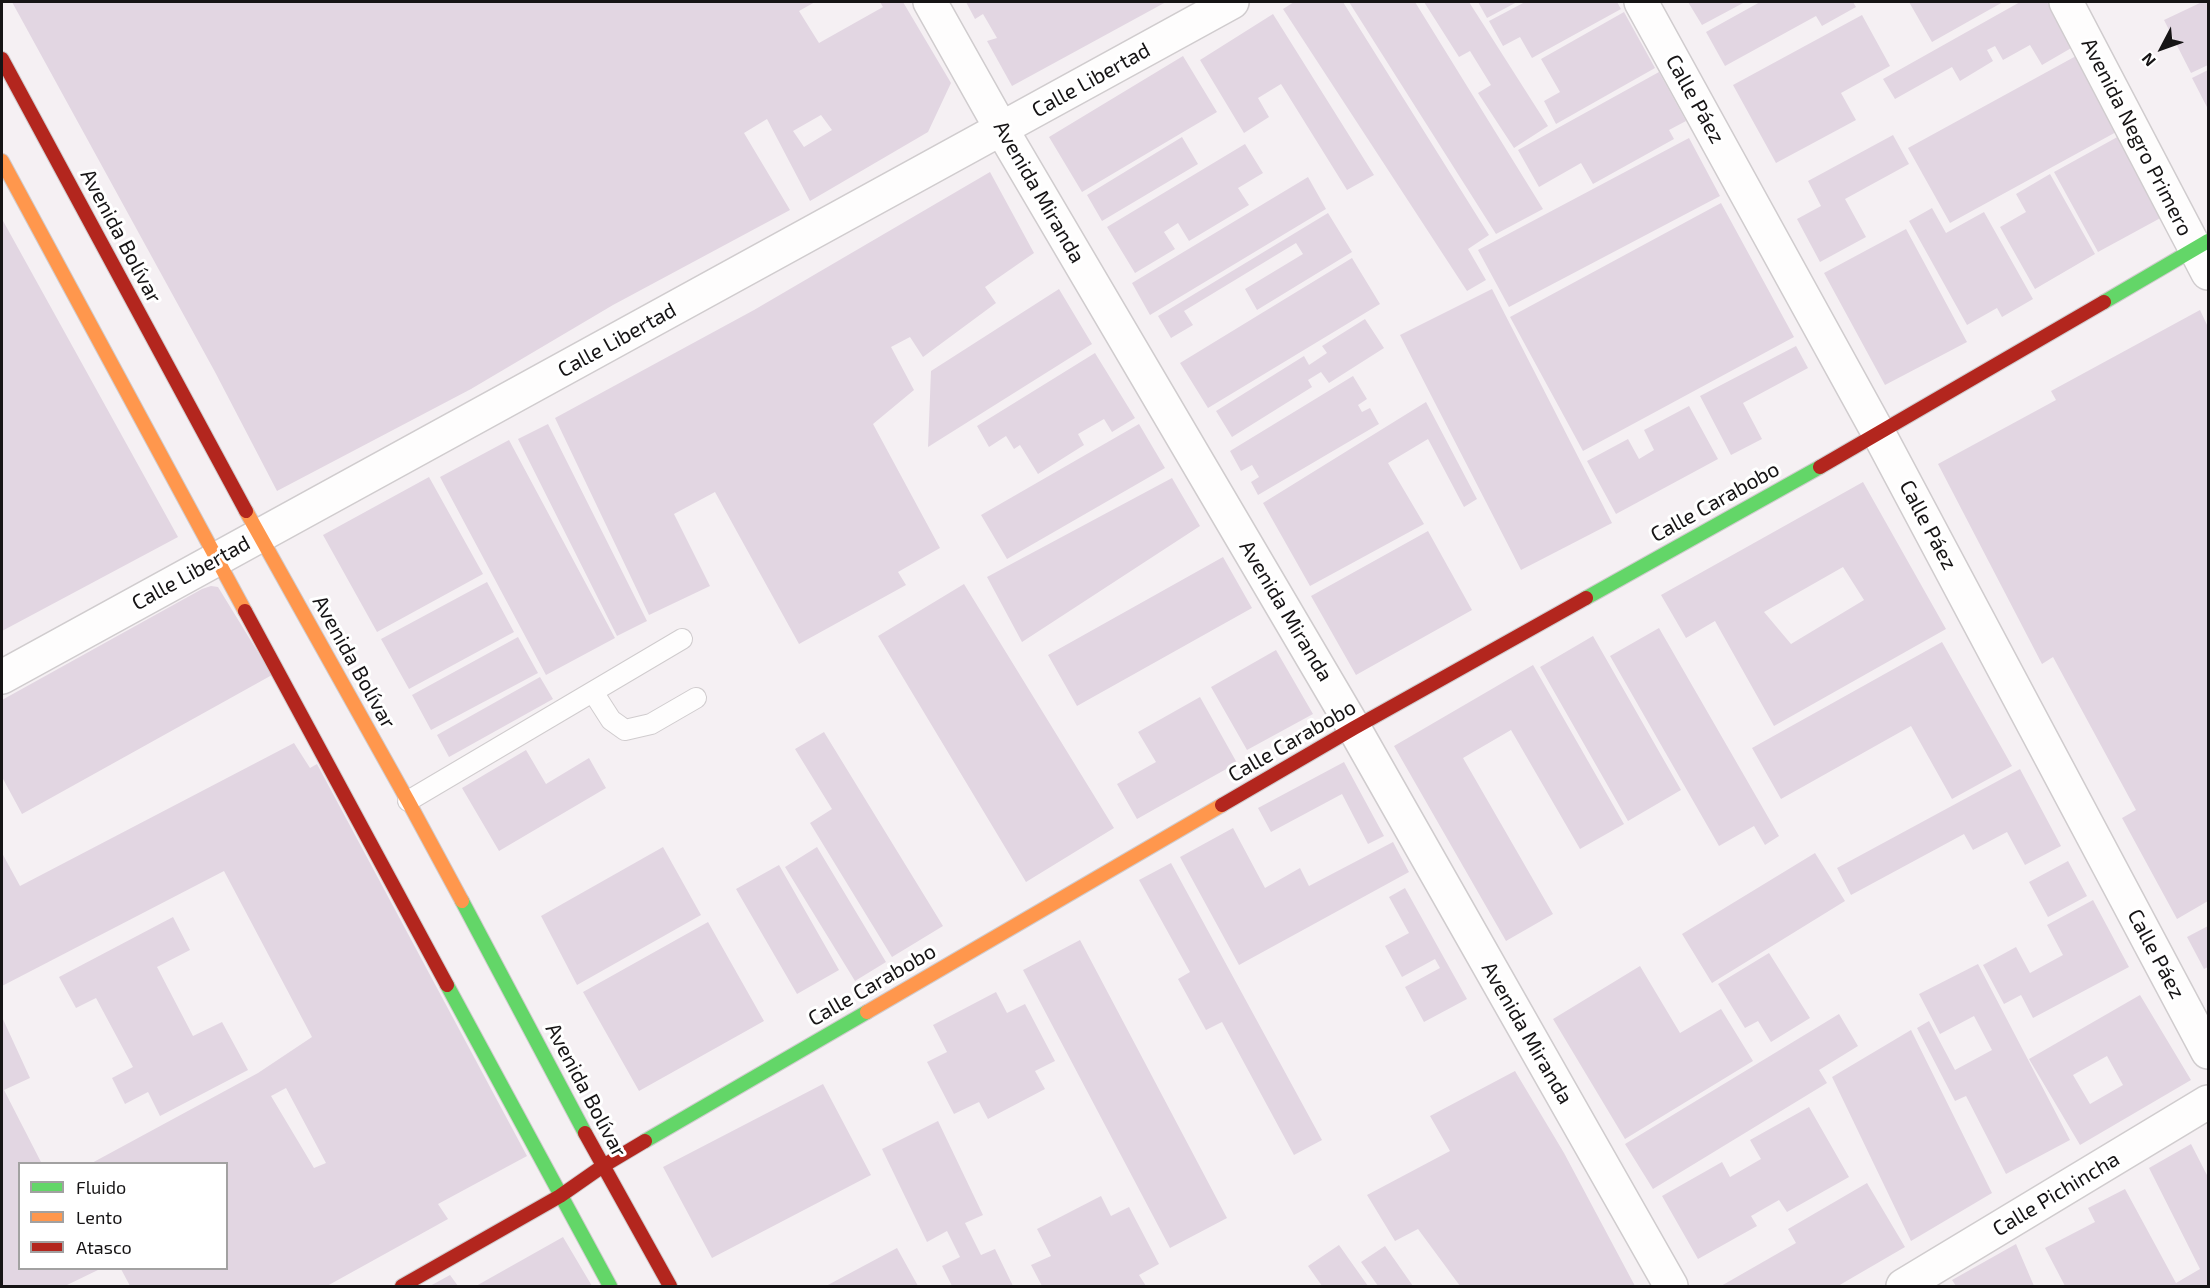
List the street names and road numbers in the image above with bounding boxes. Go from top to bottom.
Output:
street label: Avenida Negro Primero [2076,34,2198,240]
street label: Calle Libertad [1028,37,1154,123]
street label: Calle Páez [1660,50,1730,148]
street label: Avenida Miranda [988,116,1090,268]
street label: Avenida Bolívar [75,165,167,307]
street label: Calle Libertad [554,297,680,383]
street label: Calle Carabobo [1646,456,1784,548]
street label: Calle Páez [1894,476,1962,574]
street label: Calle Libertad [128,530,254,616]
street label: Avenida Miranda [1234,536,1338,686]
street label: Avenida Bolívar [307,591,401,733]
street label: Calle Carabobo [1224,694,1360,788]
street label: Calle Páez [2122,905,2190,1003]
street label: Calle Carabobo [804,938,940,1032]
street label: Avenida Miranda [1476,957,1578,1109]
street label: Avenida Bolívar [540,1019,632,1161]
street label: Calle Pichincha [1988,1146,2124,1242]

